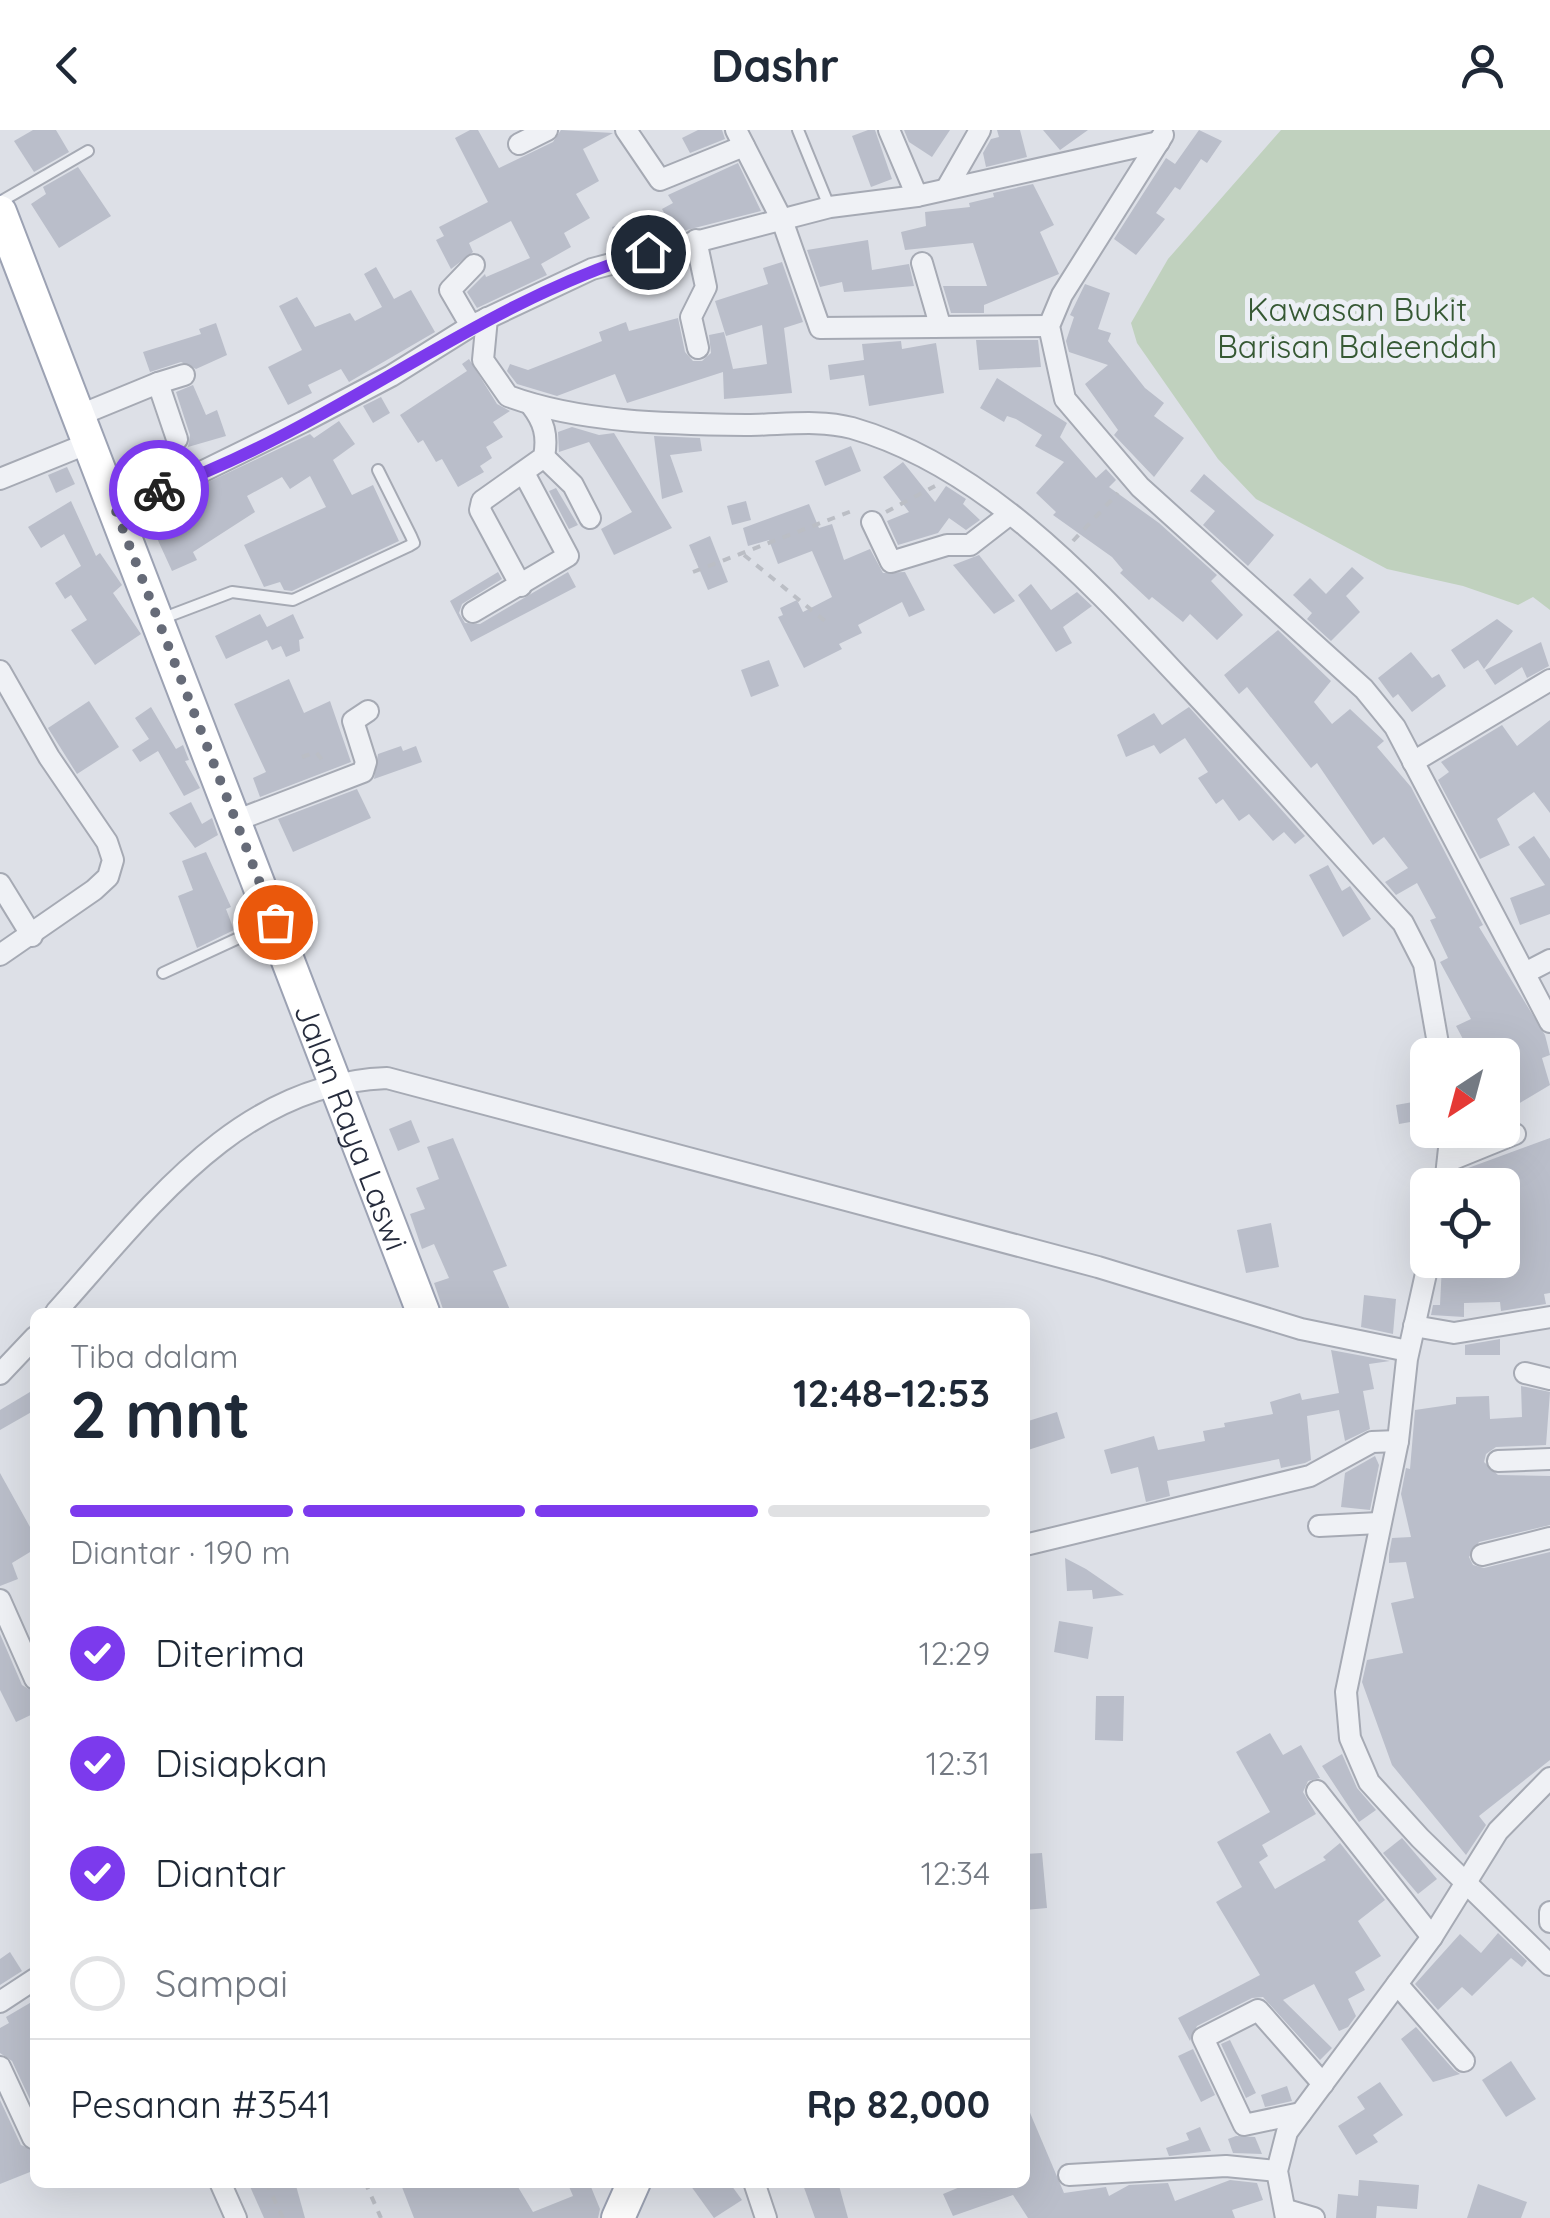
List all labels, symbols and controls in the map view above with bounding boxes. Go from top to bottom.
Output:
text: Dashr [711,37,839,93]
icon: back [40,38,95,93]
icon: person [1455,38,1510,93]
pin [606,210,691,295]
icon: home [621,225,676,280]
park label: Kawasan Bukit Barisan Baleendah [1217,289,1497,366]
courier [109,440,209,540]
icon: bike [132,463,187,518]
pin [233,880,318,965]
icon: bag [248,895,303,950]
street label: Jalan Raya Laswi [286,997,417,1256]
north arrow [1410,1038,1520,1148]
map controls [1410,1038,1520,1278]
button: locate [1410,1168,1520,1278]
text: Tiba dalam [70,1336,238,1376]
text: 12:48–12:53 [793,1369,990,1417]
text: 2 mnt [70,1373,250,1454]
text: Diantar · 190 m [70,1532,291,1572]
icon: check [70,1626,125,1681]
text: Diterima [155,1629,305,1677]
text: 12:29 [919,1633,990,1673]
icon: check [70,1736,125,1791]
text: Disiapkan [155,1739,328,1787]
text: 12:31 [926,1743,990,1783]
icon: check [70,1846,125,1901]
text: Diantar [155,1849,286,1897]
text: 12:34 [921,1853,990,1893]
text: Sampai [155,1959,288,2007]
text: Pesanan #3541 [70,2080,332,2128]
text: Rp 82,000 [806,2080,990,2128]

